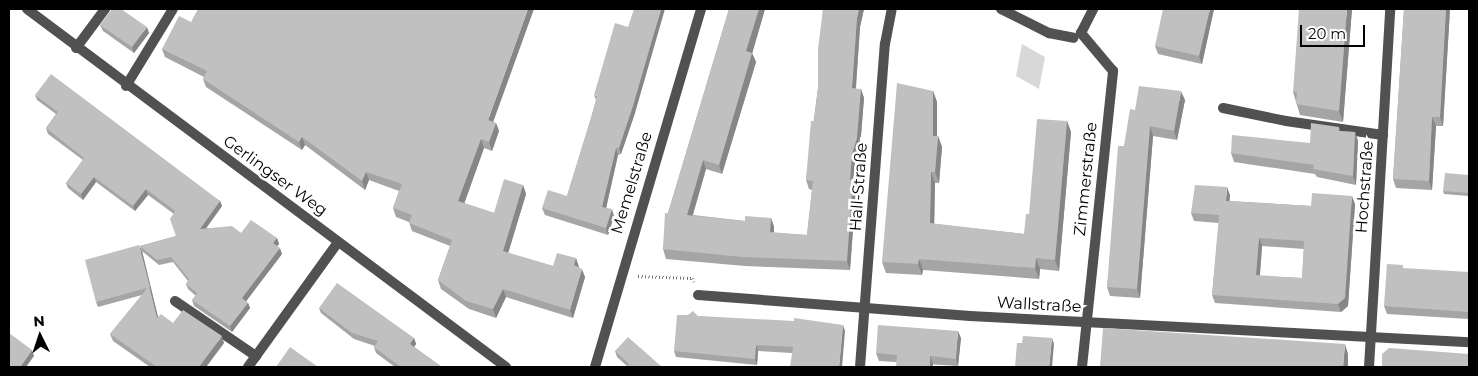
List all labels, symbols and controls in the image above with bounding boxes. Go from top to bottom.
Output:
scale bar [1303,15,1368,47]
text: 20 m [1308,24,1346,43]
street label: Zimmerstraße [1070,121,1102,237]
street label: Memelstraße [607,130,657,236]
street label: Gerlingser Weg [219,132,331,220]
street label: Hochstraße [1352,140,1378,234]
street label: Hall-Straße [846,142,872,232]
street label: Wallstraße [996,293,1082,317]
north arrow [15,311,65,361]
text: N [33,312,45,330]

